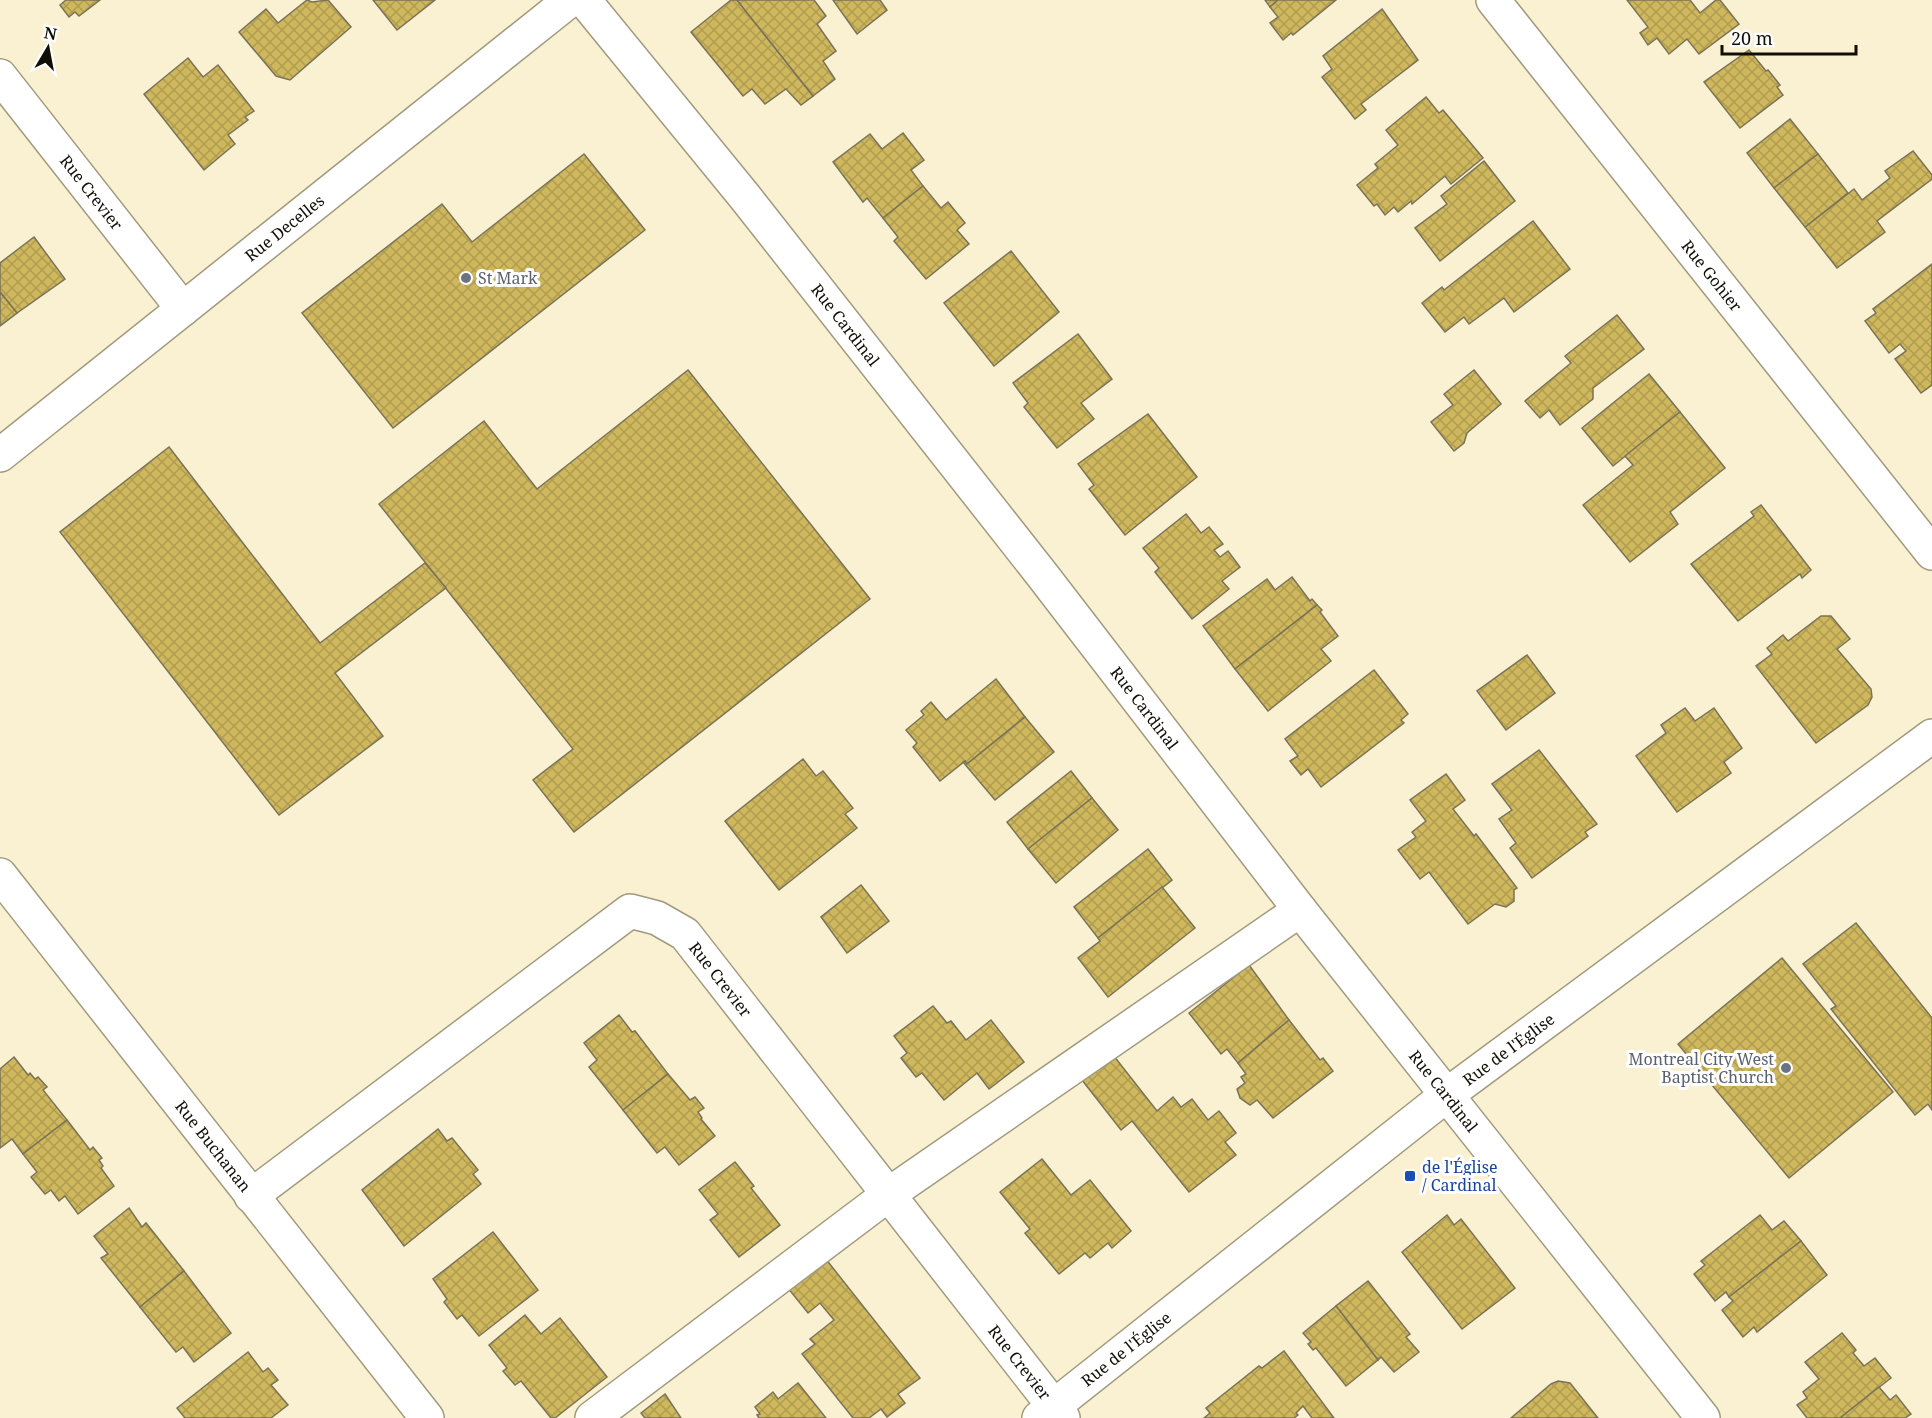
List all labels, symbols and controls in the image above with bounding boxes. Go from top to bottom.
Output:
north arrow [18,18,78,78]
scale bar [1722,18,1856,56]
text: N [42,21,59,45]
text: 20 m [1731,26,1773,50]
street label: Rue Crevier [55,150,128,235]
street label: Rue Decelles [240,189,329,266]
street label: Rue Gohier [1677,235,1747,316]
place label: St Mark [478,267,538,289]
marker: St Mark [459,271,473,285]
street label: Rue Cardinal [806,279,885,371]
street label: Rue Cardinal [1106,662,1183,754]
street label: Rue Crevier [684,937,757,1022]
street label: Rue de l'Église [1458,1008,1559,1091]
street label: Rue Cardinal [1404,1045,1483,1137]
place label: Montreal City West Baptist Church [1629,1048,1774,1088]
marker: Montreal City West Baptist Church [1779,1061,1793,1075]
street label: Rue Buchanan [170,1096,256,1197]
place label: de l'Église / Cardinal [1422,1156,1497,1196]
marker: de l'Église / Cardinal [1403,1169,1417,1183]
street label: Rue de l'Église [1076,1307,1176,1392]
street label: Rue Crevier [983,1320,1056,1405]

